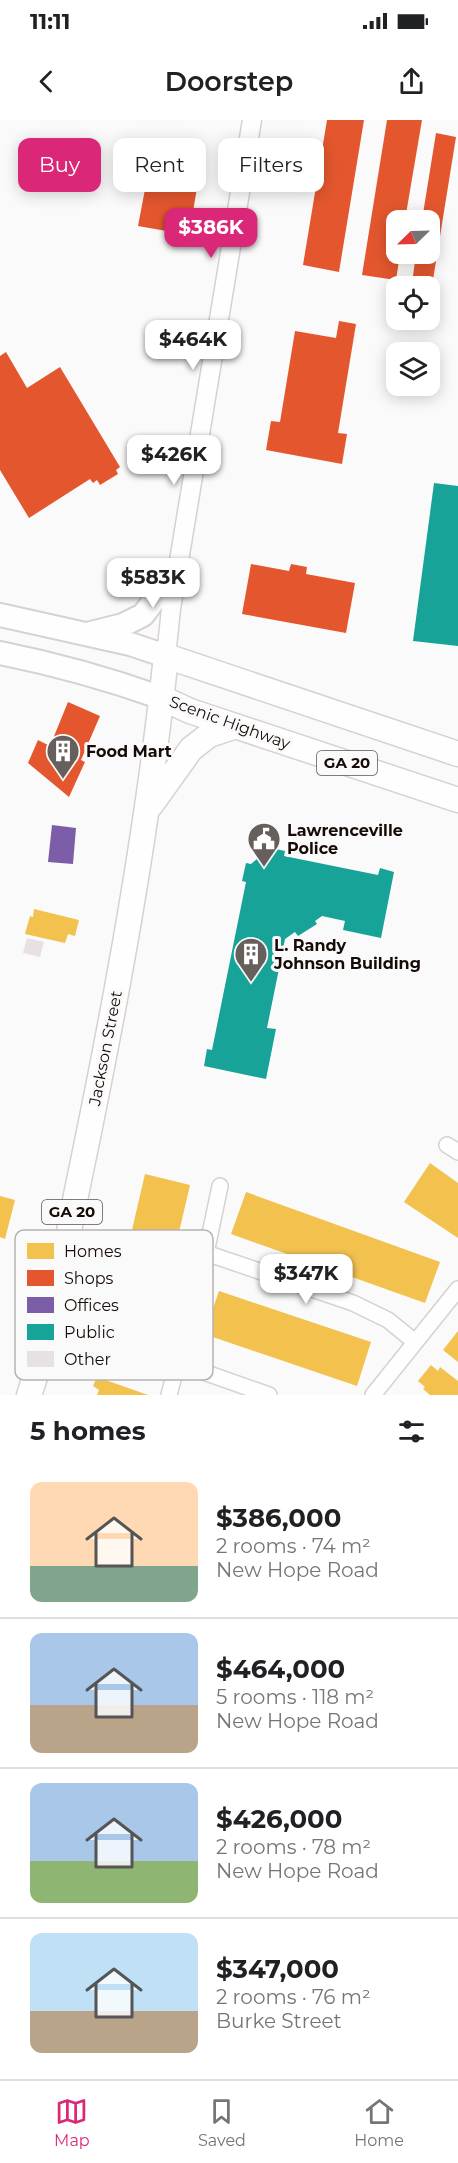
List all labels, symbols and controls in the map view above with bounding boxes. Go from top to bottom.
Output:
text: 11:11 [30,8,70,35]
icon: back [30,65,63,98]
text: Doorstep [165,65,293,98]
icon: share [395,65,428,98]
chip: Buy [18,138,101,192]
chip: Rent [113,138,206,192]
chip: Filters [218,138,324,192]
pin: $386K [169,208,253,259]
north arrow [386,210,440,264]
map controls [386,210,440,396]
text: $386K [178,215,244,239]
button: locate [386,276,440,330]
pin: $464K [151,320,235,371]
text: $464K [159,327,227,351]
button: layers [386,342,440,396]
pin: $426K [132,435,216,486]
text: $426K [141,442,207,466]
pin: $583K [111,558,195,609]
text: $583K [121,565,185,589]
street label: Scenic Highway [167,692,293,753]
building icon: Food Mart [45,733,81,780]
place label: Food Mart [86,742,172,761]
road number: GA 20 [317,751,377,775]
public building icon: Lawrenceville Police [246,821,282,868]
place label: Lawrenceville Police [287,821,403,858]
building icon: L. Randy Johnson Building [233,936,269,983]
place label: L. Randy Johnson Building [273,936,421,973]
street label: Jackson Street [85,988,126,1108]
road number: GA 20 [42,1200,102,1224]
legend [15,1230,213,1380]
text: Homes [64,1242,122,1261]
pin: $347K [264,1254,348,1305]
text: $347K [274,1261,338,1285]
text: Shops [64,1269,114,1288]
text: Offices [64,1296,119,1315]
text: Public [64,1323,115,1342]
text: Other [64,1350,111,1369]
text: 5 homes [30,1415,146,1447]
icon: filters [395,1415,428,1448]
text: $386,000 [216,1502,341,1534]
icon: home [78,1506,150,1578]
text: 2 rooms · 74 m² [216,1534,371,1558]
text: New Hope Road [216,1558,379,1582]
text: $464,000 [216,1653,345,1685]
icon: home [78,1657,150,1729]
text: 5 rooms · 118 m² [216,1685,374,1709]
text: New Hope Road [216,1709,379,1733]
text: $426,000 [216,1803,342,1835]
icon: home [78,1807,150,1879]
text: 2 rooms · 78 m² [216,1835,371,1859]
text: New Hope Road [216,1859,379,1883]
text: $347,000 [216,1953,339,1985]
icon: home [78,1957,150,2029]
text: 2 rooms · 76 m² [216,1985,371,2009]
text: Burke Street [216,2009,342,2033]
tab: Map [54,2095,90,2150]
tab: Saved [198,2095,246,2150]
tab: Home [354,2095,404,2150]

